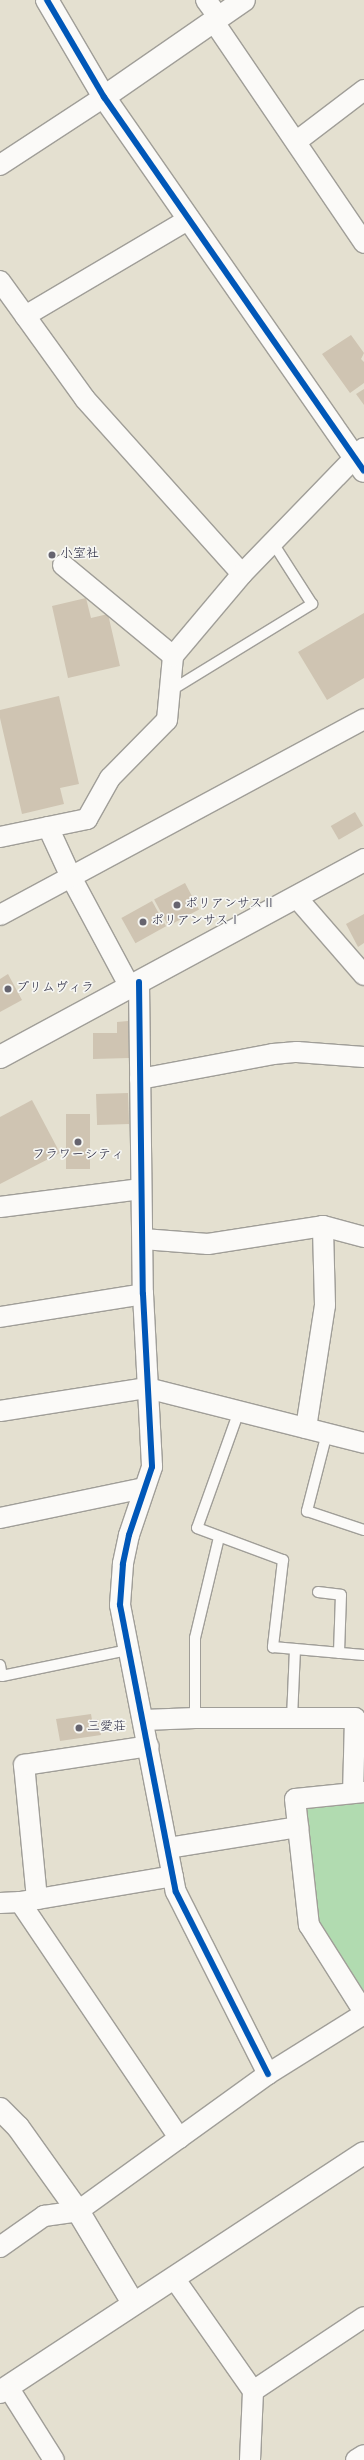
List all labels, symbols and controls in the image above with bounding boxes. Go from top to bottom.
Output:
place label: 小室社 [60,547,99,563]
marker: 小室社 [47,550,57,560]
place label: ポリアンサスⅡ [185,897,276,913]
marker: ポリアンサスⅡ [172,900,182,910]
place label: ポリアンサスⅠ [151,914,242,930]
marker: ポリアンサスⅠ [138,917,148,927]
place label: プリムヴィラ [16,981,94,997]
marker: プリムヴィラ [3,984,13,994]
marker: フラワーシティ [73,1137,83,1147]
place label: フラワーシティ [33,1148,123,1164]
place label: 三愛荘 [87,1720,126,1736]
marker: 三愛荘 [74,1723,84,1733]

